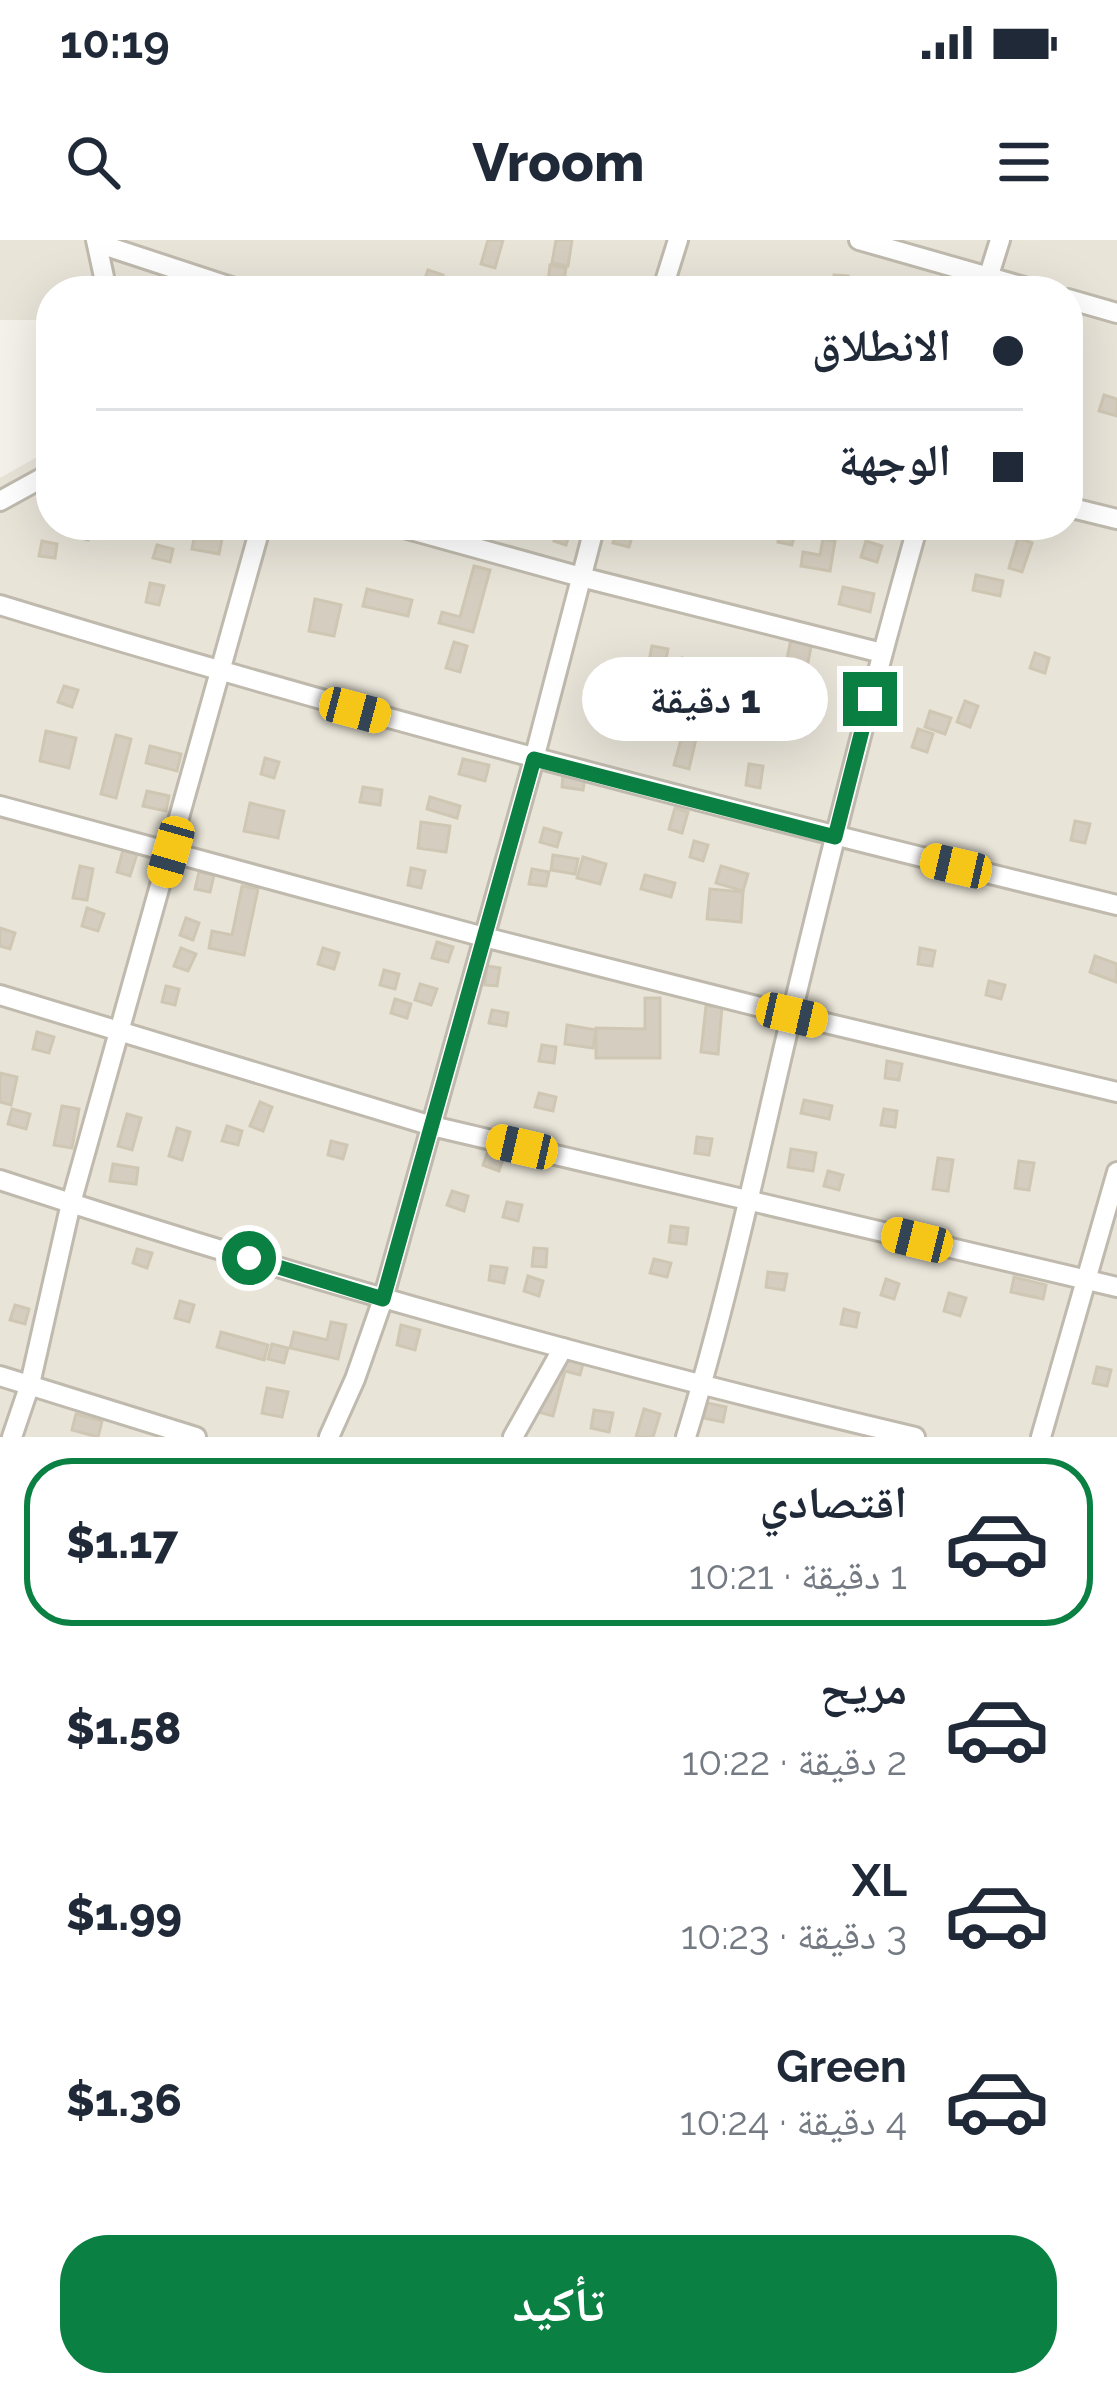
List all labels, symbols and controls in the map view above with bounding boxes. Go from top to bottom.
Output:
text: 10:19 [60,16,170,69]
icon: search [60,129,126,195]
icon: menu [991,129,1057,195]
text: Vroom [473,130,644,194]
text: الانطلاق [812,319,951,372]
text: الوجهة [838,434,951,487]
callout: 1 دقيقة [582,657,828,741]
route end [843,672,897,726]
text: 1 دقيقة [649,676,761,722]
car [316,683,394,737]
car [144,812,198,892]
car [917,840,995,892]
car [753,989,831,1041]
car [483,1121,561,1173]
car [878,1214,956,1266]
route start [222,1231,276,1285]
text: اقتصادي [760,1476,907,1529]
icon: car [943,1488,1051,1596]
text: $1.17 [66,1516,178,1569]
text: 1 دقيقة · 10:21 [689,1552,907,1598]
text: مريح [820,1662,907,1715]
icon: car [943,1674,1051,1782]
text: $1.58 [66,1702,181,1755]
text: 2 دقيقة · 10:22 [682,1738,907,1784]
text: XL [852,1854,907,1907]
icon: car [943,1860,1051,1968]
text: $1.99 [66,1888,182,1941]
text: 3 دقيقة · 10:23 [681,1912,907,1958]
text: Green [776,2040,907,2093]
icon: car [943,2046,1051,2154]
text: $1.36 [66,2074,182,2127]
text: 4 دقيقة · 10:24 [680,2098,907,2144]
button: تأكيد [60,2235,1057,2373]

